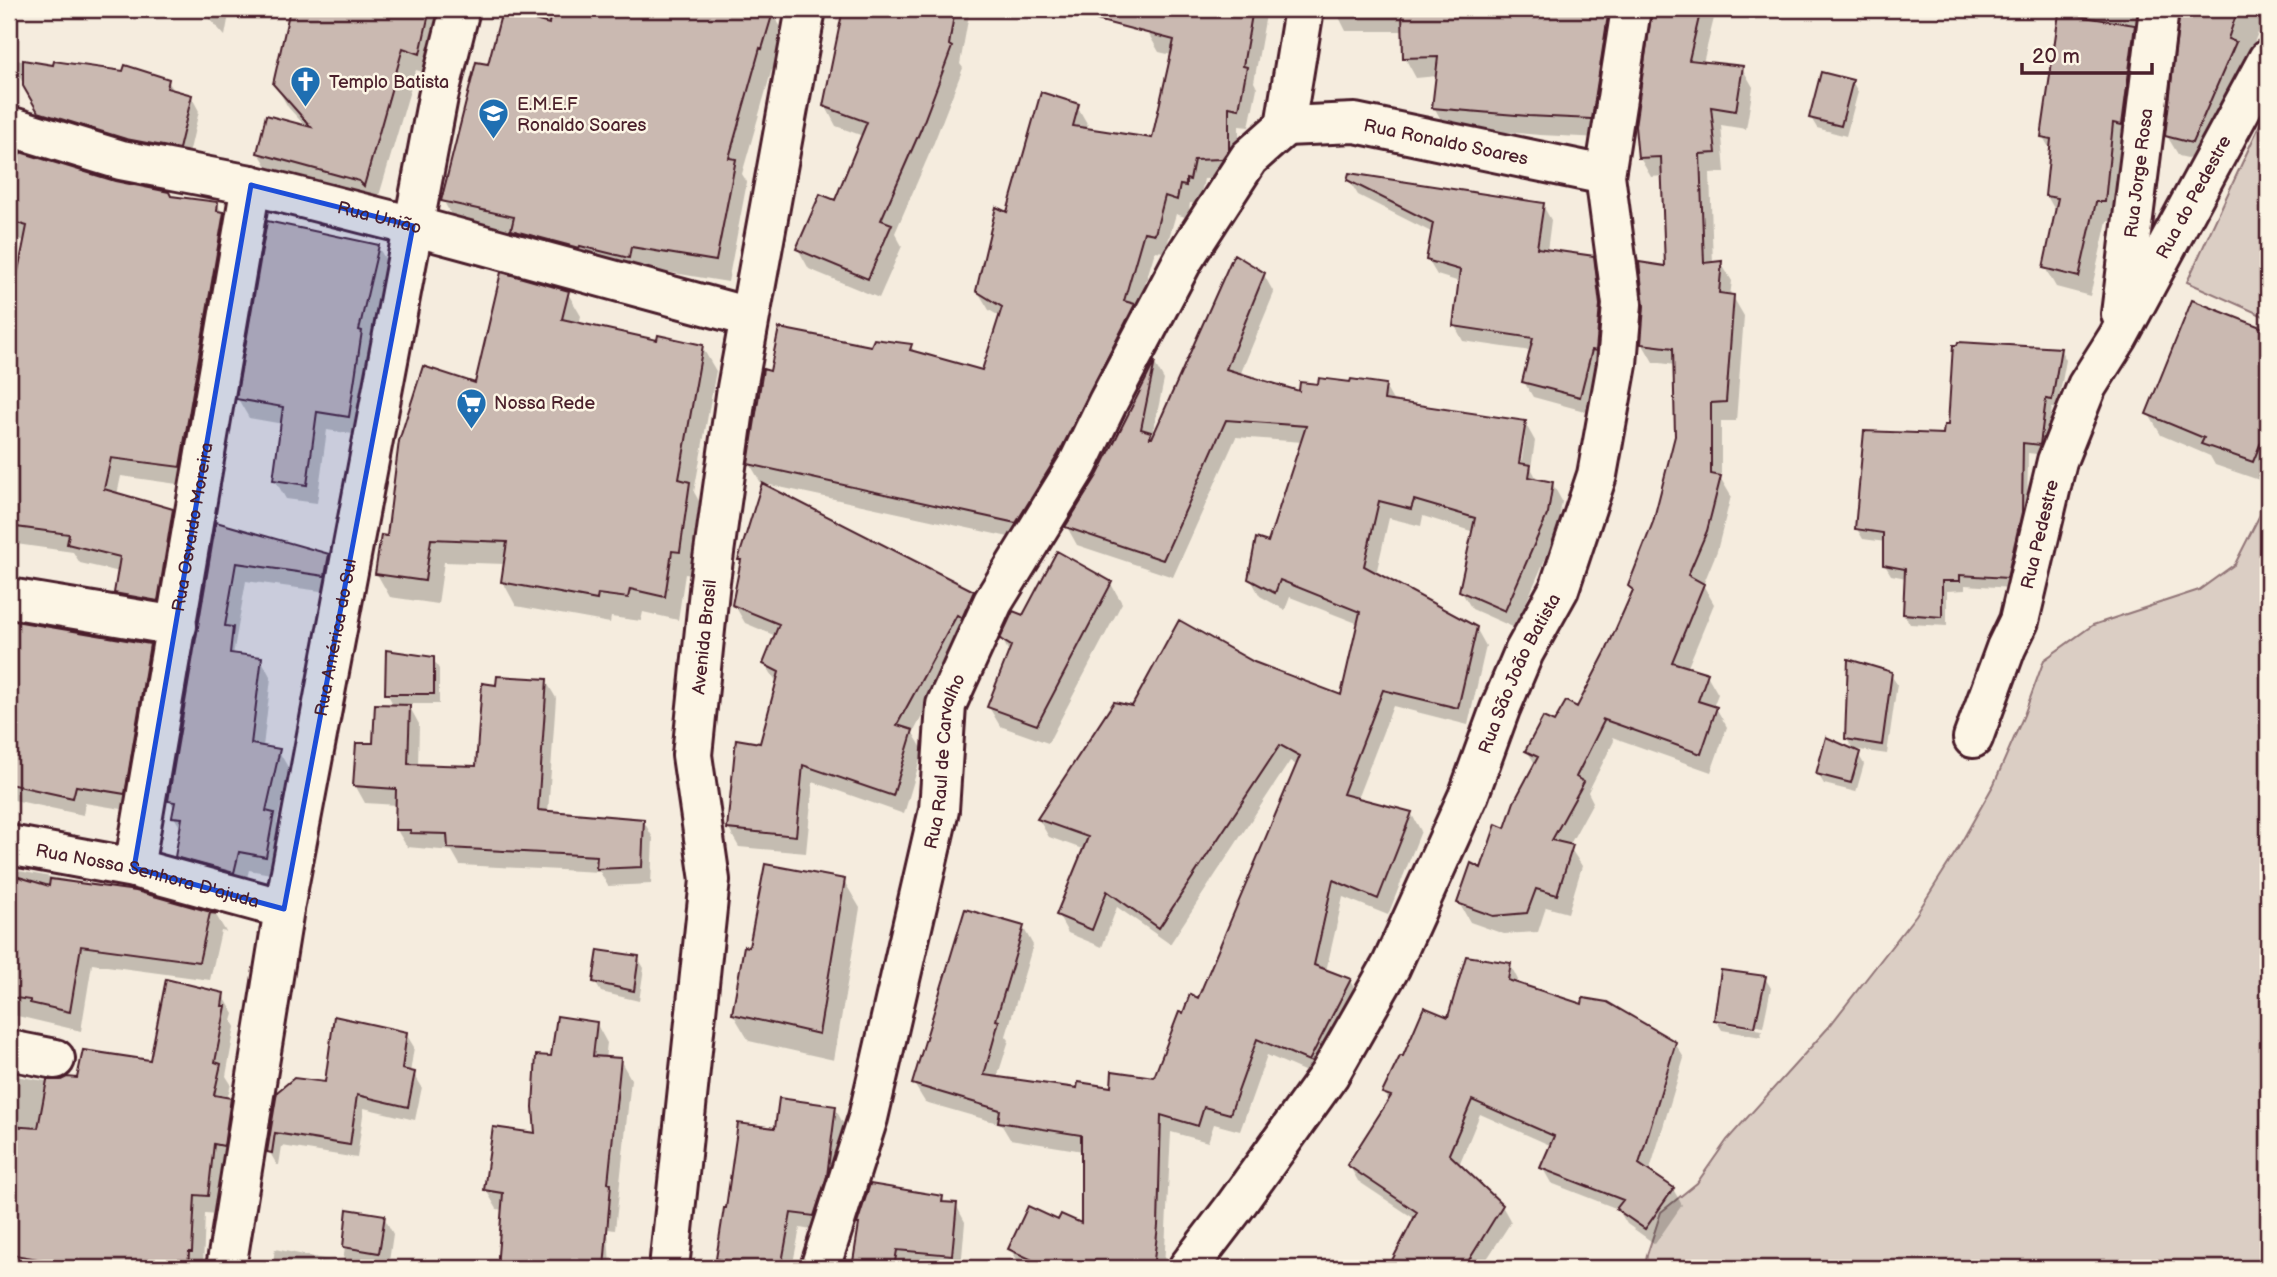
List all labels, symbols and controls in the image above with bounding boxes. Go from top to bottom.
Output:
scale bar [2022,32,2151,76]
text: 20 m [2032,44,2080,69]
church icon: Templo Batista [289,65,323,109]
place label: Templo Batista [329,72,449,93]
place label: E.M.E.F Ronaldo Soares [517,94,646,136]
school or university icon: E.M.E.F Ronaldo Soares [477,97,511,141]
street label: Rua Jorge Rosa [2120,107,2157,239]
street label: Rua Ronaldo Soares [1362,115,1530,169]
street label: Rua do Pedestre [2152,132,2235,262]
street label: Rua União [335,197,424,238]
supermarket icon: Nossa Rede [454,386,488,430]
place label: Nossa Rede [494,393,595,414]
street label: Rua Osvaldo Moreira [168,441,217,613]
street label: Rua Pedestre [2017,477,2063,591]
street label: Rua América do Sul [310,557,361,718]
street label: Avenida Brasil [688,579,721,696]
street label: Rua São João Batista [1474,590,1565,757]
street label: Rua Raul de Carvalho [920,670,969,851]
street label: Rua Nossa Senhora D'ajuda [34,840,262,912]

